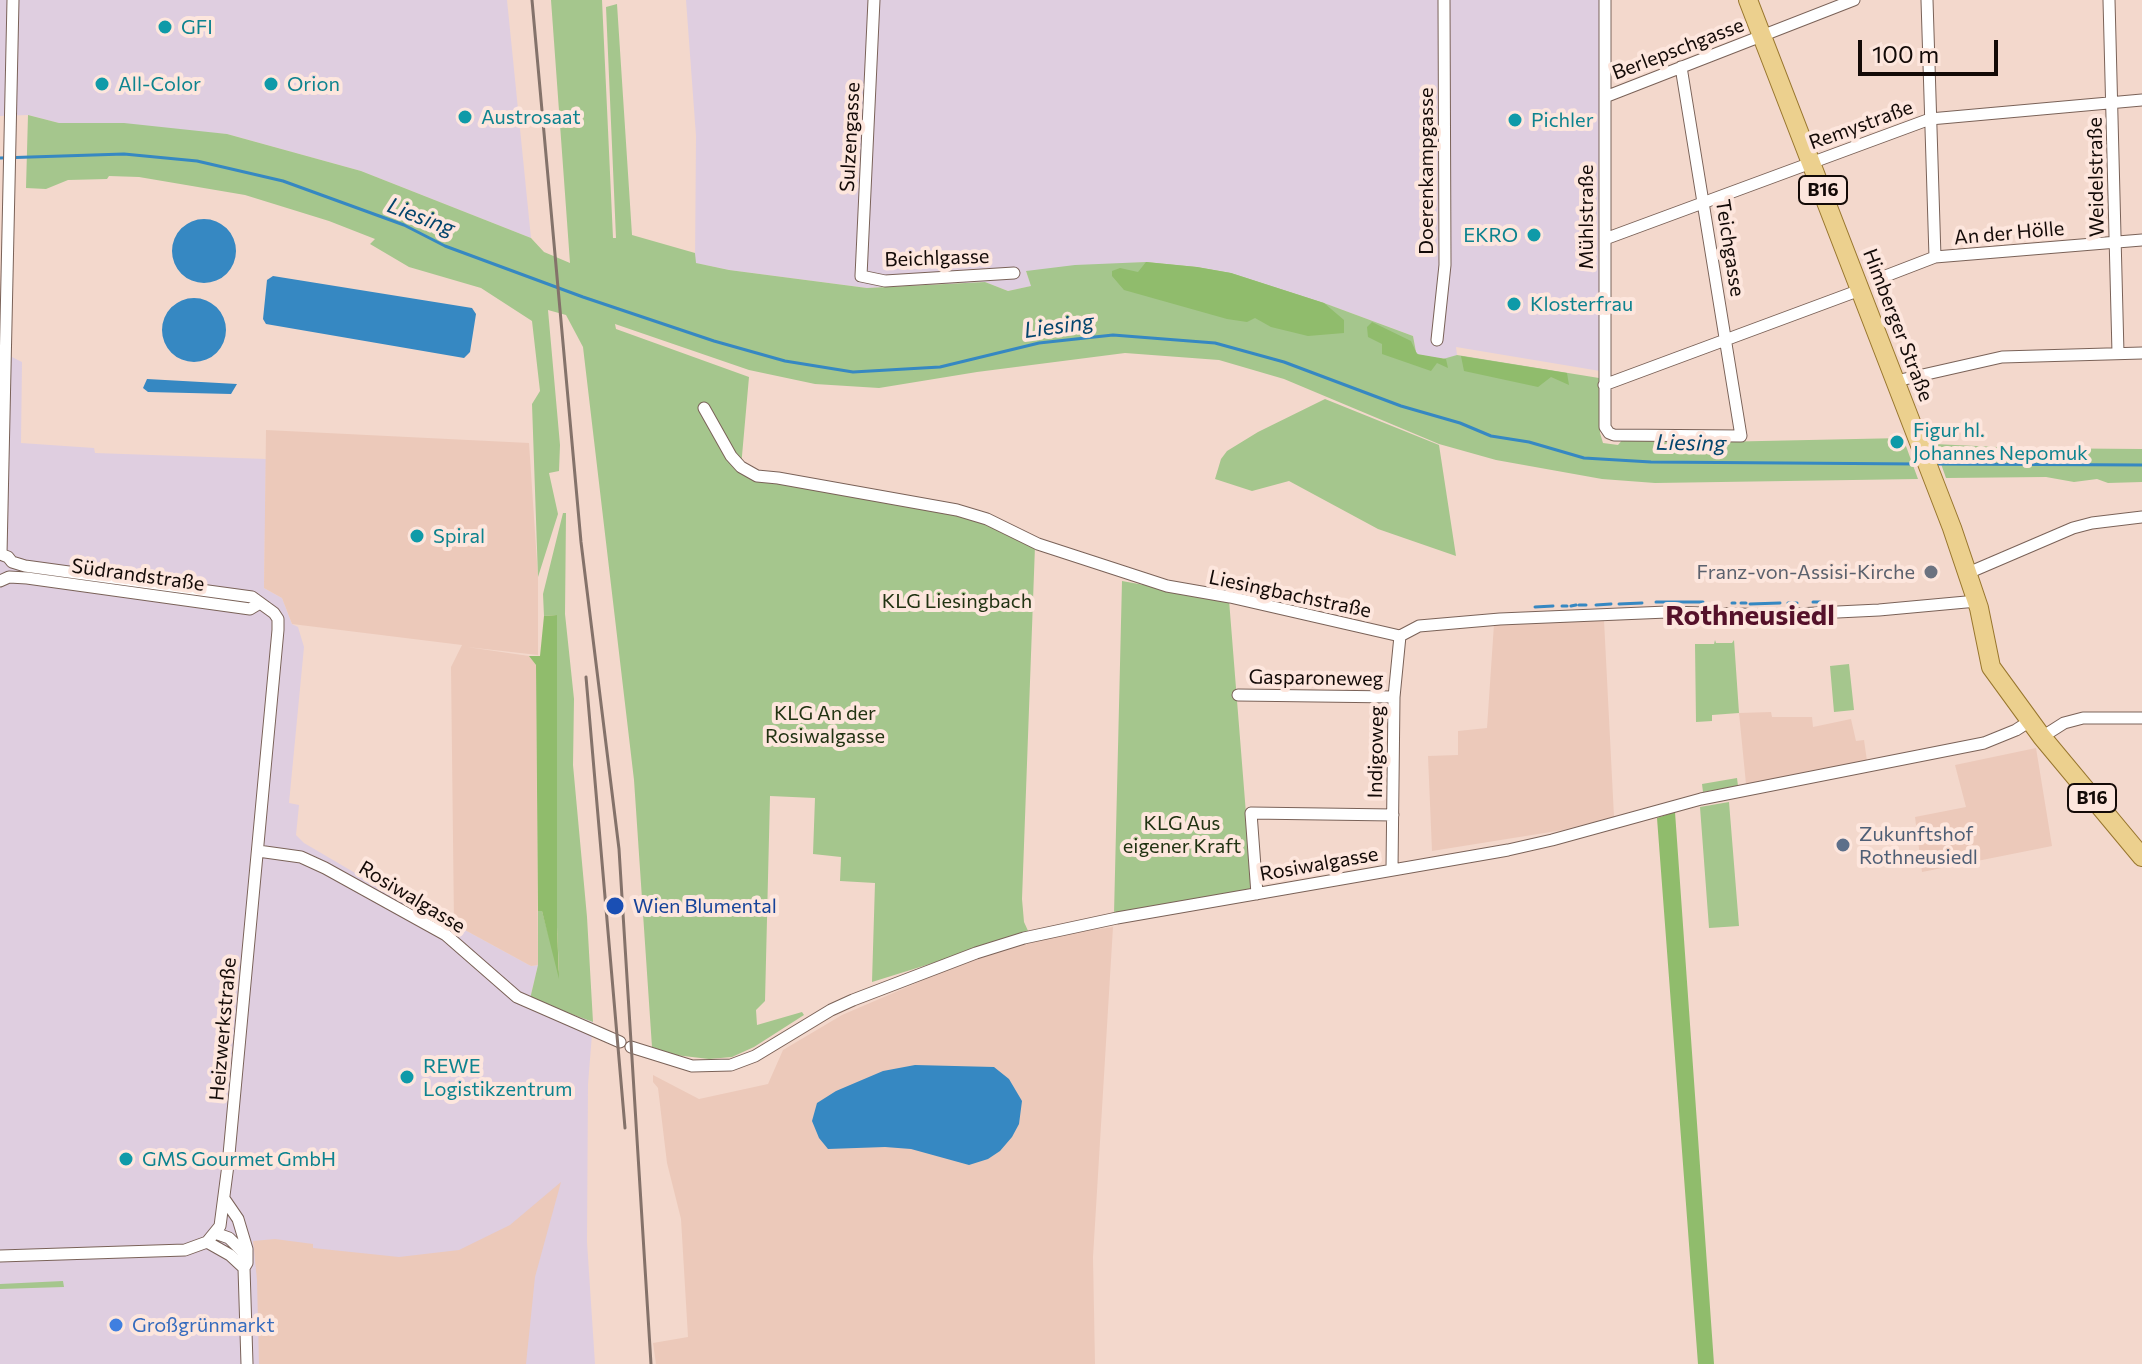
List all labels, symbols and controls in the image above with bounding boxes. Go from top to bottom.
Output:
street label: Berlepschgasse [1609,13,1747,85]
place label: GFI [181,15,213,39]
marker: GFI [156,18,174,36]
scale bar [1862,24,2002,74]
text: 100 m [1872,39,1939,68]
place label: All-Color [118,72,201,96]
place label: Orion [287,72,340,96]
marker: All-Color [93,75,111,93]
marker: Orion [262,75,280,93]
street label: Sulzengasse [835,82,865,192]
street label: Doerenkampgasse [1414,87,1438,255]
street label: Remystraße [1806,95,1916,155]
place label: Austrosaat [481,105,581,129]
marker: Austrosaat [456,108,474,126]
place label: Pichler [1531,108,1594,132]
marker: Pichler [1506,111,1524,129]
street label: Weidelstraße [2083,117,2109,237]
street label: Mühlstraße [1574,165,1598,269]
road number: B16 [1799,176,1847,204]
water label: Liesing [384,192,458,242]
street label: Teichgasse [1710,198,1750,298]
street label: An der Hölle [1953,216,2065,250]
place label: EKRO [1463,223,1518,247]
marker: EKRO [1525,226,1543,244]
street label: Beichlgasse [884,244,990,272]
street label: Himberger Straße [1858,245,1938,405]
place label: Klosterfrau [1530,292,1633,316]
marker: Klosterfrau [1505,295,1523,313]
water label: Liesing [1022,308,1096,344]
place label: Figur hl. Johannes Nepomuk [1913,418,2088,465]
water label: Liesing [1656,429,1726,457]
marker: Figur hl. Johannes Nepomuk [1888,433,1906,451]
place label: Spiral [433,524,485,548]
marker: Spiral [408,527,426,545]
street label: Südrandstraße [70,554,206,596]
place label: Franz-von-Assisi-Kirche [1696,560,1915,584]
marker: Franz-von-Assisi-Kirche [1922,563,1940,581]
street label: Liesingbachstraße [1207,565,1373,623]
park label: KLG Liesingbach [882,589,1032,613]
district label: Rothneusiedl [1665,599,1835,633]
street label: Gasparoneweg [1248,665,1384,691]
park label: KLG An der Rosiwalgasse [765,701,885,748]
street label: Indigoweg [1363,705,1389,799]
road number: B16 [2068,784,2116,812]
park label: KLG Aus eigener Kraft [1123,811,1241,858]
place label: Zukunftshof Rothneusiedl [1859,822,1978,869]
marker: Zukunftshof Rothneusiedl [1834,836,1852,854]
street label: Rosiwalgasse [1258,842,1380,886]
street label: Rosiwalgasse [354,856,470,938]
place label: Wien Blumental [633,894,777,918]
marker: Wien Blumental [604,895,626,917]
street label: Heizwerkstraße [205,956,241,1102]
place label: REWE Logistikzentrum [423,1054,572,1101]
marker: REWE Logistikzentrum [398,1068,416,1086]
place label: GMS Gourmet GmbH [142,1147,336,1171]
marker: GMS Gourmet GmbH [117,1150,135,1168]
place label: Großgrünmarkt [132,1313,275,1337]
marker: Großgrünmarkt [107,1316,125,1334]

